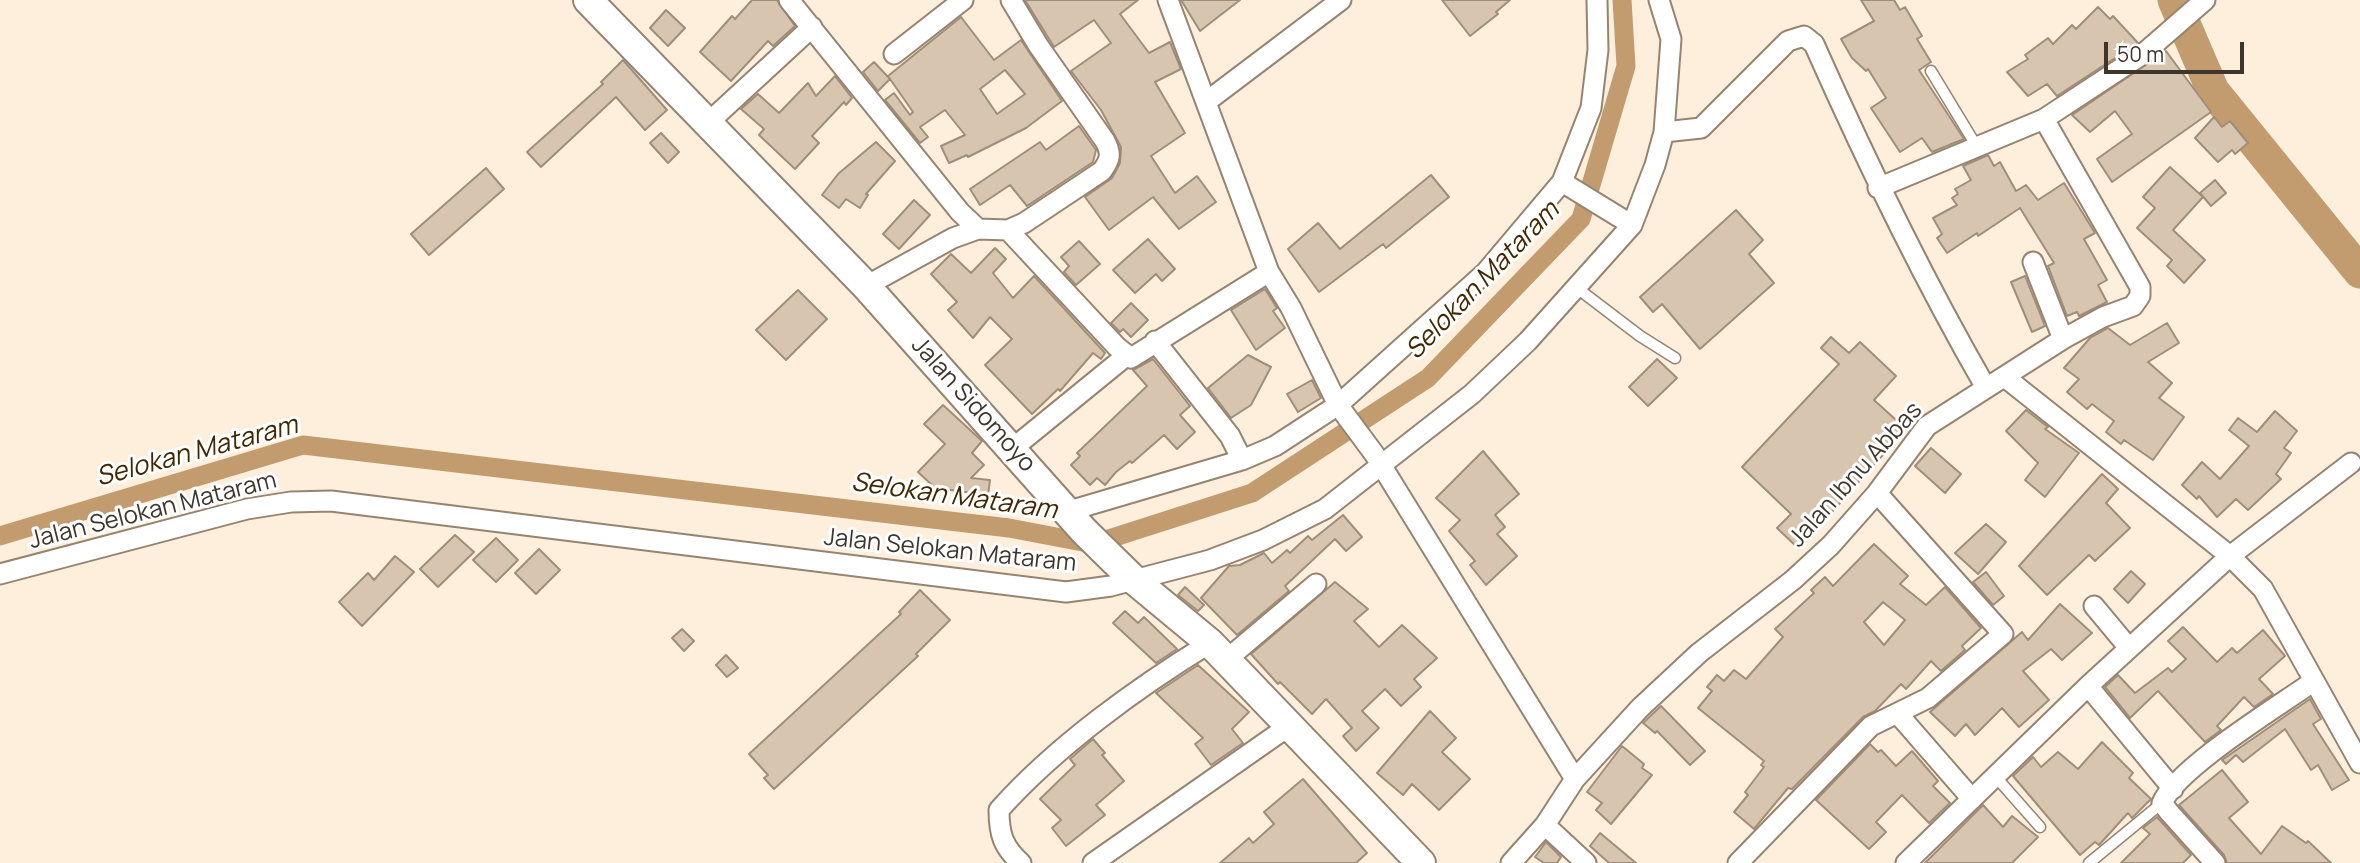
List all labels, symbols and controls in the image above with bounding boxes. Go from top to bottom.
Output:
scale bar [2108,28,2248,72]
text: 50 m [2117,40,2164,68]
water label: Selokan Mataram [1400,196,1566,366]
street label: Jalan Sidomoyo [905,332,1041,478]
street label: Jalan Ibnu Abbas [1783,397,1929,553]
water label: Selokan Mataram [93,410,301,494]
street label: Jalan Selokan Mataram [26,466,280,556]
water label: Selokan Mataram [849,467,1059,527]
street label: Jalan Selokan Mataram [822,523,1078,579]

